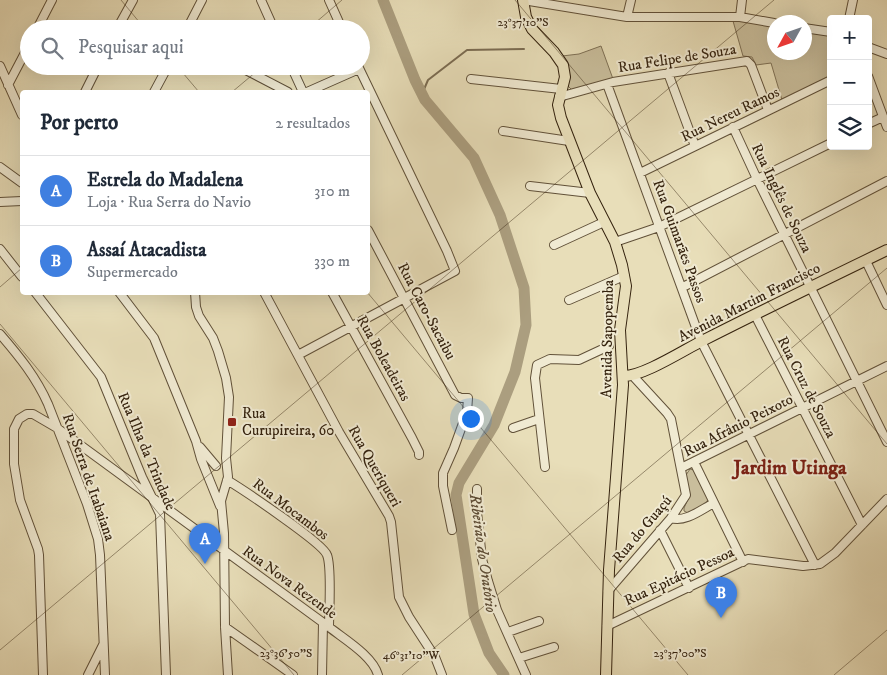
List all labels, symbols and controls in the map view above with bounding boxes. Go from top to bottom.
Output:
text: 23°37'10"S [497,15,549,30]
north arrow [767,15,812,60]
map controls [827,15,872,150]
button: + [827,15,872,60]
search box [20,20,370,75]
icon: search [38,34,66,62]
text: Pesquisar aqui [78,36,184,59]
street label: Rua Felipe de Souza [617,40,738,77]
button: − [827,60,872,105]
street label: Rua Nereu Ramos [678,82,783,146]
button: layers [827,105,872,150]
text: Por perto [40,110,118,136]
text: 2 resultados [275,113,350,133]
street label: Rua Inglês de Souza [747,140,816,257]
text: Estrela do Madalena [87,169,243,192]
street label: Rua Guimarães Passos [648,177,711,305]
text: A [51,181,61,201]
text: 310 m [314,181,350,201]
text: Loja · Rua Serra do Navio [87,192,251,212]
text: Assaí Atacadista [87,239,206,262]
text: B [51,251,61,271]
text: 330 m [314,251,350,271]
street label: Avenida Martim Francisco [675,258,823,347]
street label: Rua Caro-Sacaibu [393,259,460,363]
text: Supermercado [87,262,178,282]
street label: Avenida Sapopemba [597,279,618,398]
street label: Rua Boleadeiras [352,312,415,404]
street label: Rua Cruz de Souza [773,333,841,442]
street label: Rua Ilha da Trindade [113,389,180,513]
street label: Rua Afrânio Peixoto [680,390,796,461]
place label: Rua Curupireira, 60 [242,404,334,440]
your location [458,406,484,432]
street label: Rua Serra de Itabaiana [58,411,119,544]
marker: Rua Curupireira, 60 [226,416,238,428]
street label: Rua Queriqueri [344,422,406,511]
district label: Jardim Utinga [731,456,847,481]
street label: Rua Mocambos [249,474,333,544]
water label: Ribeirão do Oratório [465,491,501,614]
street label: Rua do Guaçú [609,492,676,567]
pin: A [189,523,221,564]
street label: Rua Nova Rezende [239,542,341,623]
street label: Rua Epitácio Pessoa [621,542,738,610]
pin: B [705,577,737,618]
text: 23°36'50"S [260,646,312,661]
text: 23°37'00"S [653,646,707,661]
text: 46°31'10"W [383,648,440,663]

